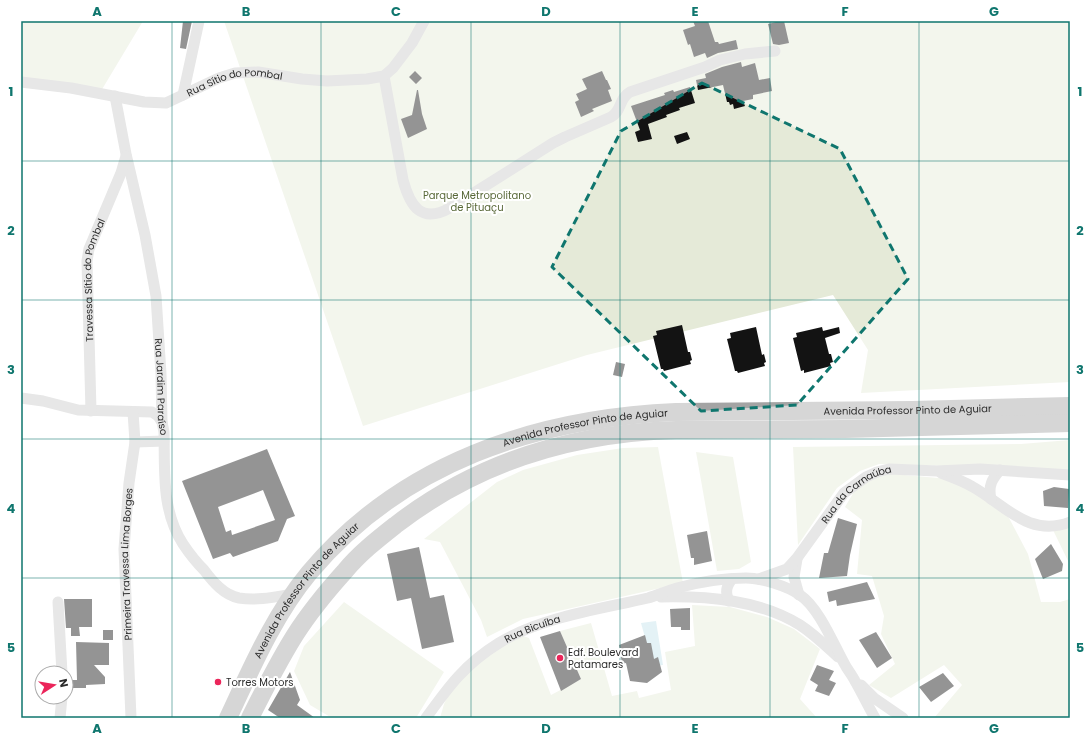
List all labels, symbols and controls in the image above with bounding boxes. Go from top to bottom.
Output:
text: A [92,2,102,21]
text: B [242,2,251,21]
text: C [391,2,401,21]
text: D [541,2,551,21]
text: E [691,2,699,21]
text: F [841,2,849,21]
text: G [989,2,999,21]
street label: Rua Sítio do Pombal [184,65,284,100]
text: 1 [9,82,13,101]
text: 1 [1078,82,1082,101]
park label: Parque Metropolitano de Pituaçu [423,188,531,215]
street label: Travessa Sítio do Pombal [80,216,109,342]
text: 2 [7,221,15,240]
text: 2 [1076,221,1084,240]
street label: Rua Jardim Paraíso [151,338,171,436]
text: 3 [7,360,15,379]
text: 3 [1076,360,1084,379]
street label: Avenida Professor Pinto de Aguiar [823,401,992,419]
street label: Avenida Professor Pinto de Aguiar [500,405,668,450]
street label: Rua da Carnaúba [817,462,893,526]
street label: Primeira Travessa Lima Borges [117,487,137,641]
text: 4 [7,499,16,518]
text: 4 [1076,499,1085,518]
street label: Avenida Professor Pinto de Aguiar [250,519,363,661]
street label: Rua Bicuíba [502,611,562,647]
text: 5 [7,638,15,657]
text: 5 [1076,638,1084,657]
place label: Edf. Boulevard Patamares [568,645,638,672]
marker: Edf. Boulevard Patamares [555,653,565,663]
north arrow [34,665,74,705]
place label: Torres Motors [226,675,293,690]
text: N [55,677,72,689]
marker: Torres Motors [213,677,223,687]
text: A [92,719,102,738]
text: B [242,719,251,738]
text: C [391,719,401,738]
text: D [541,719,551,738]
text: E [691,719,699,738]
text: F [841,719,849,738]
text: G [989,719,999,738]

